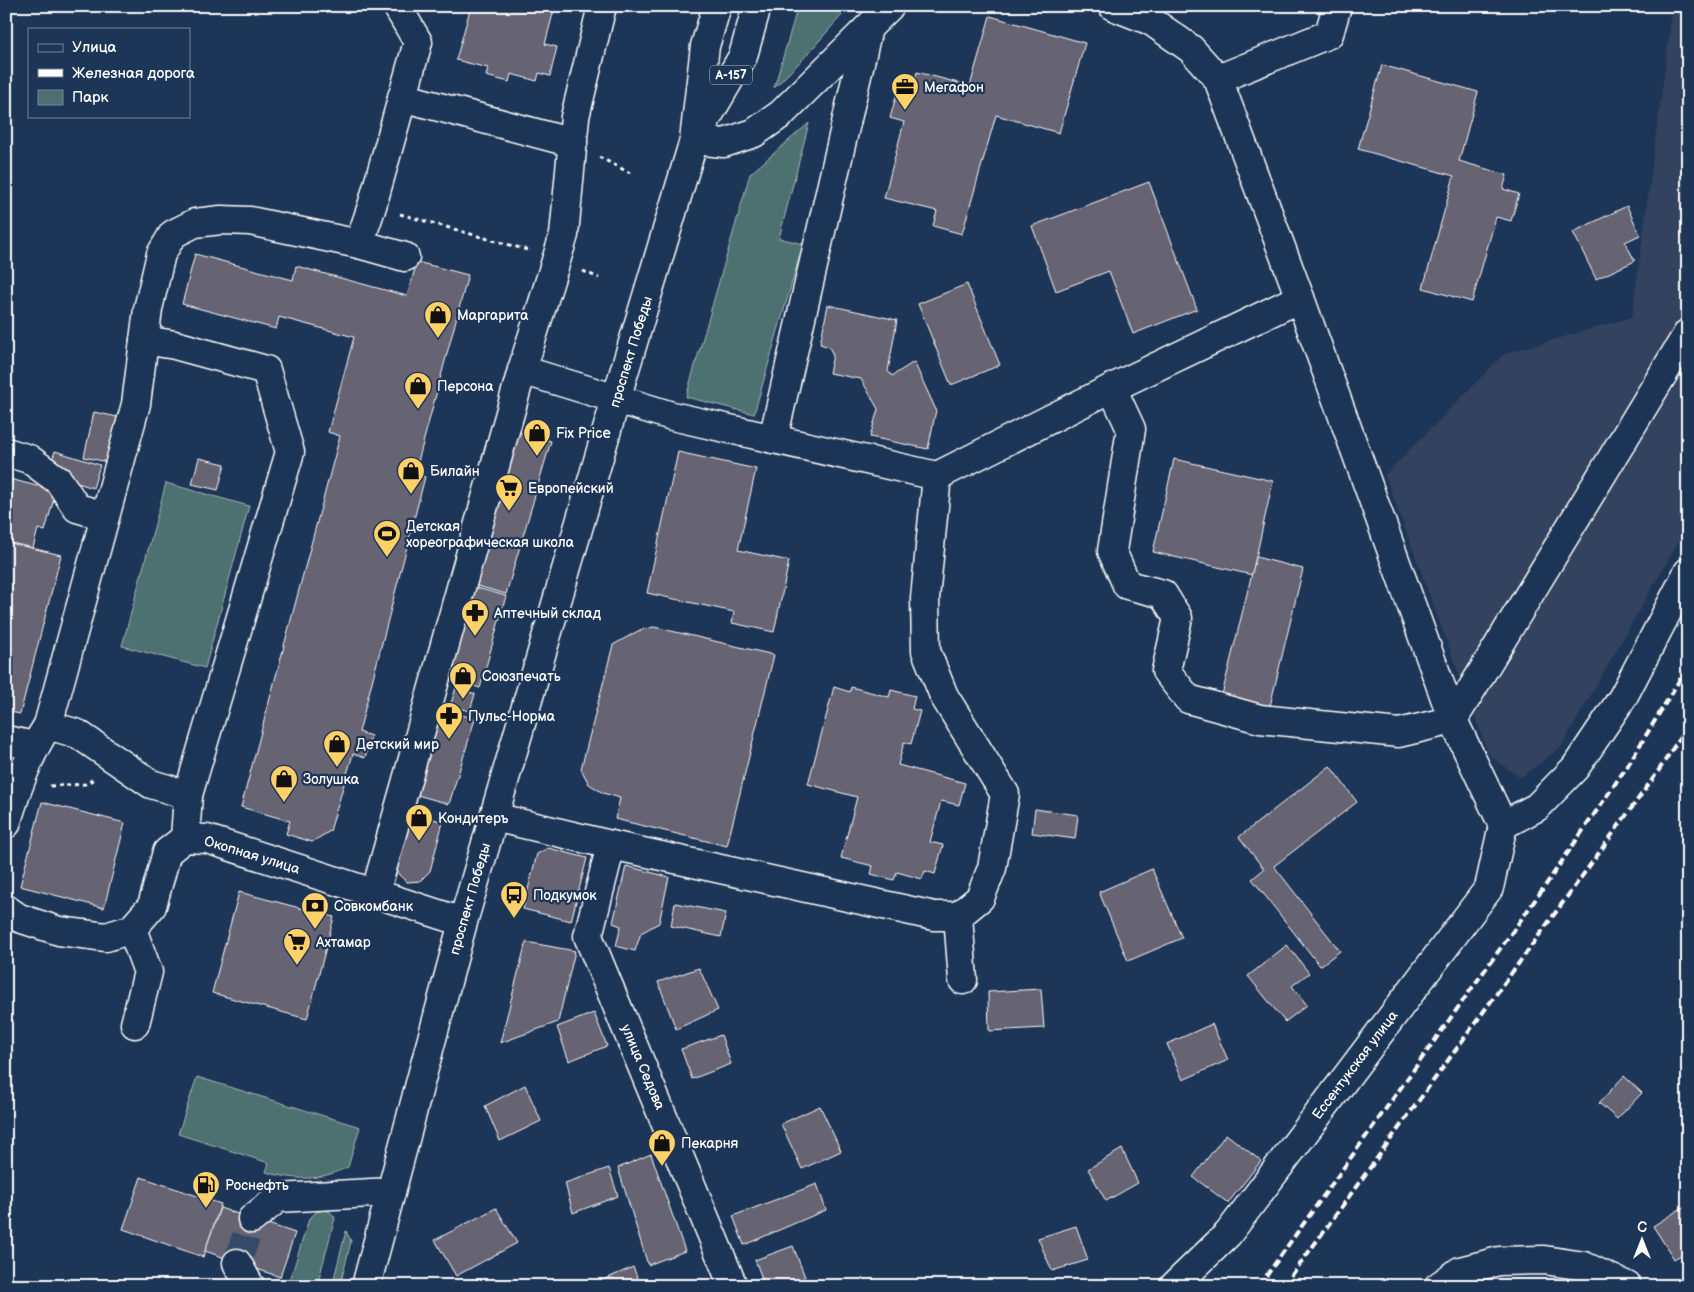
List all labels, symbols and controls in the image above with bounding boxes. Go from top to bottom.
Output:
legend [28,28,190,118]
text: Улица [72,38,117,57]
text: Железная дорога [72,64,195,83]
road number: А-157 [710,66,752,84]
office icon: Мегафон [890,72,920,111]
place label: Мегафон [924,79,984,96]
text: Парк [72,88,109,107]
street label: проспект Победы [606,294,656,410]
shop icon: Маргарита [423,300,453,339]
place label: Маргарита [457,307,529,324]
shop icon: Персона [403,371,433,410]
place label: Персона [437,378,494,395]
shop icon: Fix Price [522,418,552,457]
place label: Fix Price [556,425,611,442]
shop icon: Билайн [396,456,426,495]
place label: Билайн [430,463,480,480]
supermarket icon: Европейский [494,473,524,512]
place label: Европейский [528,480,614,497]
place label: Детская хореографическая школа [406,518,575,551]
sports icon: Детская хореографическая школа [372,519,402,558]
pharmacy icon: Аптечный склад [460,598,490,637]
place label: Аптечный склад [493,605,601,622]
shop icon: Союзпечать [448,661,478,700]
place label: Союзпечать [482,668,561,685]
pharmacy icon: Пульс-Норма [434,701,464,740]
place label: Пульс-Норма [468,708,556,725]
shop icon: Детский мир [322,729,352,768]
place label: Детский мир [356,736,439,753]
shop icon: Золушка [269,764,299,803]
place label: Золушка [303,771,360,788]
shop icon: Кондитеръ [404,803,434,842]
place label: Кондитеръ [438,810,509,827]
street label: Окопная улица [202,832,303,878]
street label: проспект Победы [446,841,494,957]
bus stop icon: Подкумок [499,880,529,919]
place label: Подкумок [533,887,597,904]
bank icon: Совкомбанк [300,891,330,930]
place label: Совкомбанк [334,898,414,915]
supermarket icon: Ахтамар [282,927,312,966]
place label: Ахтамар [315,934,371,951]
street label: Ессентукская улица [1309,1007,1402,1123]
street label: улица Седова [617,1022,669,1113]
shop icon: Пекарня [647,1128,677,1167]
place label: Пекарня [681,1135,739,1152]
fuel station icon: Роснефть [191,1170,221,1209]
place label: Роснефть [225,1177,289,1194]
north arrow [1616,1214,1666,1264]
text: С [1637,1219,1647,1236]

